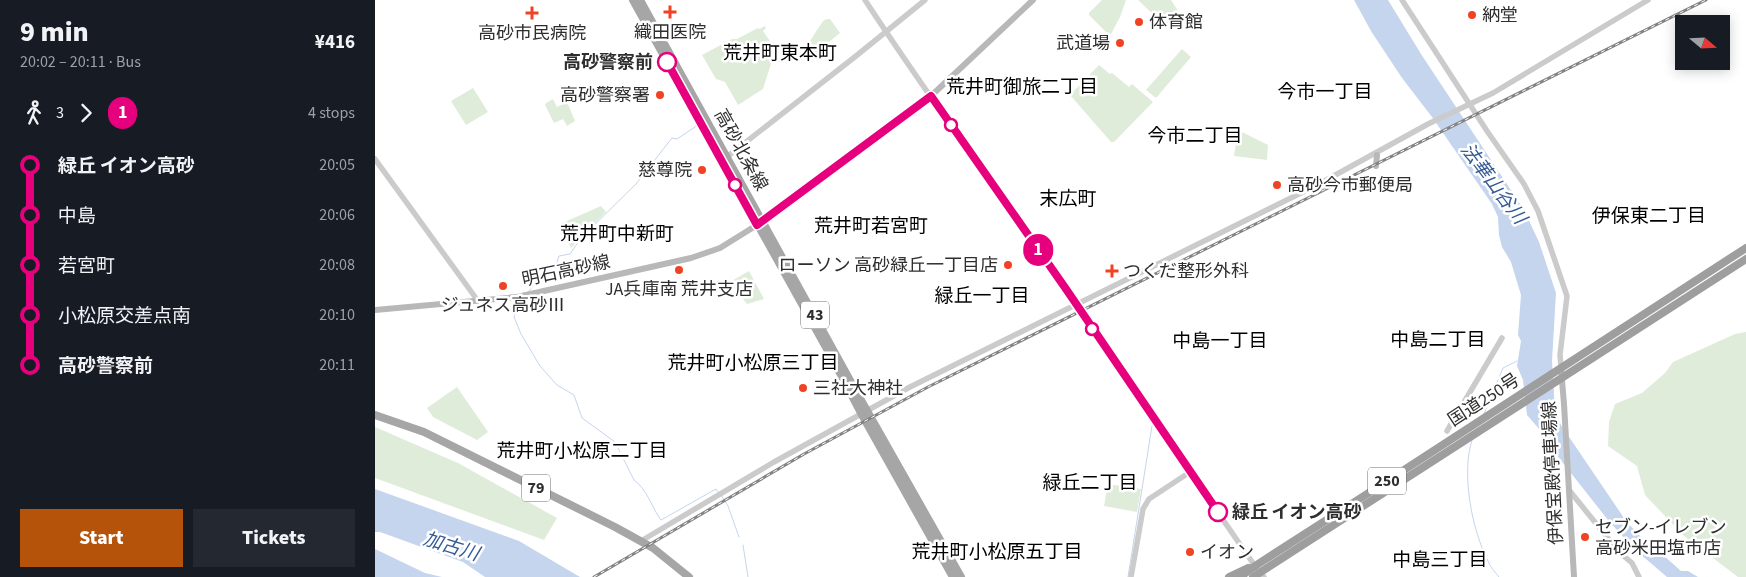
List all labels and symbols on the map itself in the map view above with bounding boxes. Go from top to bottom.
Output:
place label: 納堂 [1482,3,1518,28]
marker: 織田医院 [663,5,677,19]
marker: 高砂市民病院 [525,6,539,20]
marker: 納堂 [1466,9,1478,21]
place label: 体育館 [1149,10,1203,35]
north arrow [1675,15,1730,70]
marker: 体育館 [1133,16,1145,28]
place label: 織田医院 [634,20,706,45]
place label: 高砂市民病院 [478,21,586,46]
place label: 武道場 [1056,31,1110,56]
marker: 武道場 [1114,37,1126,49]
district label: 荒井町東本町 [723,40,837,67]
place label: 高砂警察前 [563,50,653,75]
marker: 高砂警察前 [657,52,677,72]
district label: 荒井町御旅二丁目 [946,74,1098,101]
district label: 今市一丁目 [1277,79,1373,106]
place label: 高砂警察署 [560,83,650,108]
marker: 高砂警察署 [654,89,666,101]
street label: 高砂北条線 [708,105,774,195]
unlabelled marker [944,118,958,132]
district label: 今市二丁目 [1147,123,1243,150]
water label: 法華山谷川 [1454,138,1534,232]
place label: 慈尊院 [638,158,692,183]
marker: 慈尊院 [696,164,708,176]
place label: 高砂今市郵便局 [1287,173,1413,198]
unlabelled marker [728,178,742,192]
marker: 高砂今市郵便局 [1271,179,1283,191]
district label: 末広町 [1039,186,1097,213]
district label: 伊保東二丁目 [1592,203,1706,230]
district label: 荒井町若宮町 [814,213,928,240]
district label: 荒井町中新町 [560,221,674,248]
line badge: 1 [1022,234,1054,266]
street label: 明石高砂線 [519,249,613,293]
place label: ローソン 高砂緑丘一丁目店 [778,253,998,278]
marker: ローソン 高砂緑丘一丁目店 [1002,259,1014,271]
place label: つくだ整形外科 [1123,259,1249,284]
marker: JA兵庫南 荒井支店 [673,264,685,276]
marker: つくだ整形外科 [1105,264,1119,278]
place label: JA兵庫南 荒井支店 [605,277,753,302]
marker: ジュネス高砂Ⅲ [497,280,509,292]
district label: 緑丘一丁目 [934,283,1030,310]
place label: ジュネス高砂Ⅲ [441,293,565,318]
road number: 43 [801,302,829,328]
unlabelled marker [1085,322,1099,336]
district label: 中島二丁目 [1390,327,1486,354]
district label: 中島一丁目 [1172,328,1268,355]
district label: 荒井町小松原三丁目 [667,350,839,377]
street label: 国道250号 [1443,368,1525,432]
place label: 三社大神社 [813,376,903,401]
marker: 三社大神社 [797,382,809,394]
street label: 伊保宝殿停車場線 [1537,400,1569,546]
district label: 荒井町小松原二丁目 [496,438,668,465]
road number: 250 [1368,468,1406,494]
district label: 緑丘二丁目 [1042,470,1138,497]
road number: 79 [522,474,550,502]
place label: 緑丘 イオン高砂 [1232,500,1362,525]
marker: 緑丘 イオン高砂 [1208,502,1228,522]
place label: セブン-イレブン 高砂米田塩市店 [1595,515,1727,561]
water label: 加古川 [420,526,484,569]
marker: セブン-イレブン 高砂米田塩市店 [1579,531,1591,543]
district label: 荒井町小松原五丁目 [911,539,1083,566]
place label: イオン [1200,540,1254,565]
marker: イオン [1184,546,1196,558]
district label: 中島三丁目 [1392,547,1488,574]

